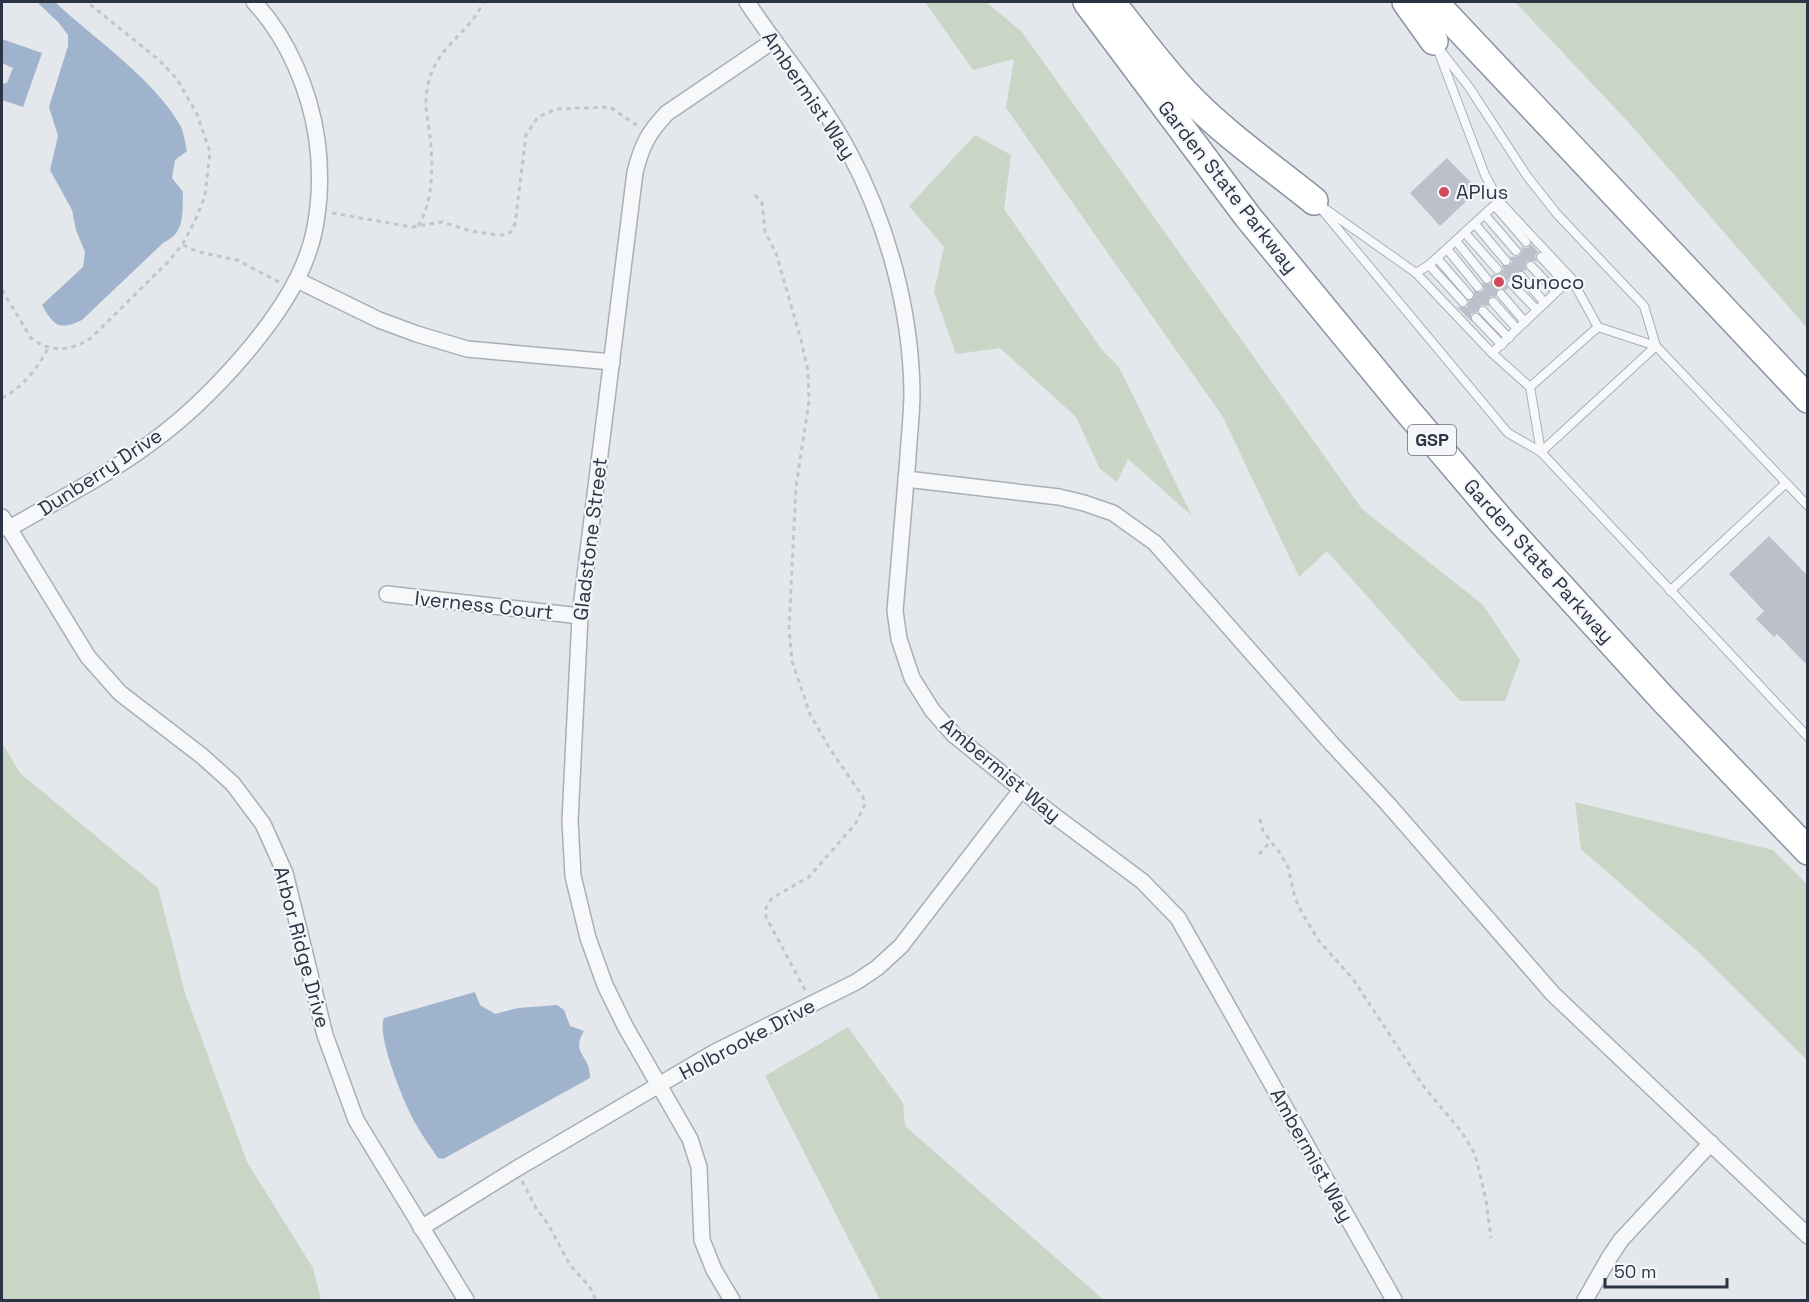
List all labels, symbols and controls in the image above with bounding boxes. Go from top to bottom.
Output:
street label: Ambermist Way [756,26,862,164]
street label: Garden State Parkway [1152,95,1304,279]
place label: APlus [1456,179,1508,205]
marker: APlus [1437,185,1451,199]
place label: Sunoco [1511,269,1584,295]
marker: Sunoco [1492,275,1506,289]
street label: Dunberry Drive [33,422,167,522]
road number: GSP [1408,425,1456,455]
street label: Gladstone Street [567,456,613,622]
street label: Garden State Parkway [1458,473,1620,649]
street label: Iverness Court [413,585,555,625]
street label: Ambermist Way [935,712,1067,828]
street label: Arbor Ridge Drive [268,863,336,1031]
street label: Holbrooke Drive [675,992,819,1086]
street label: Ambermist Way [1264,1083,1360,1227]
scale bar [1605,1251,1726,1289]
text: 50 m [1614,1260,1656,1283]

